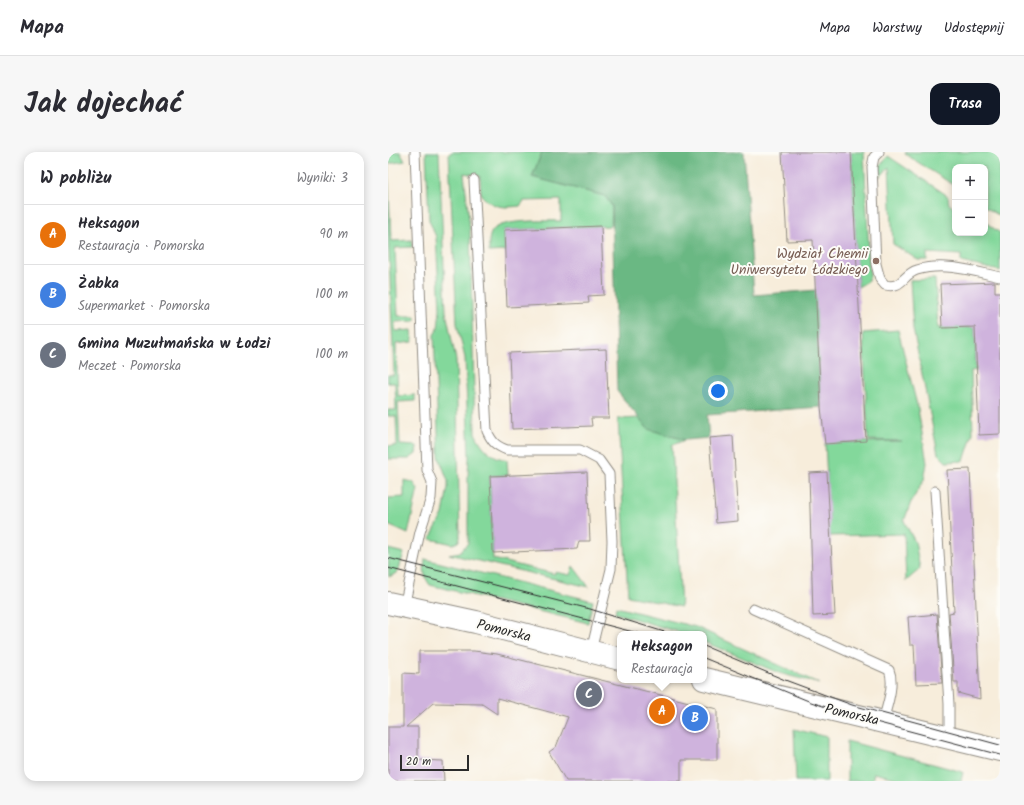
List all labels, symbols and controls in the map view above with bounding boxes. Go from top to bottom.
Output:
text: Mapa [20,13,64,43]
text: Mapa [819,17,850,39]
text: Warstwy [872,17,922,39]
text: Udostępnij [944,17,1004,39]
text: Jak dojechać [24,82,183,127]
button: Trasa [930,83,1000,125]
map controls [952,164,988,236]
button: + [952,164,988,200]
text: W pobliżu [40,165,111,192]
text: Wyniki: 3 [297,168,348,189]
button: − [952,200,988,236]
text: Heksagon [78,212,140,236]
text: A [49,224,57,245]
text: 90 m [320,224,348,245]
text: Restauracja · Pomorska [78,236,205,257]
place label: Wydział Chemii Uniwersytetu Łódzkiego [731,243,869,281]
marker: Wydział Chemii Uniwersytetu Łódzkiego [871,256,881,266]
text: Żabka [78,272,119,296]
text: B [49,284,57,305]
text: 100 m [315,284,348,305]
text: Supermarket · Pomorska [78,296,210,317]
text: Gmina Muzułmańska w Łodzi [78,332,270,356]
text: C [49,344,57,365]
text: 100 m [315,344,348,365]
text: Meczet · Pomorska [78,356,181,377]
your location [708,381,728,401]
street label: Pomorska [474,614,533,648]
popup [617,631,707,683]
text: Heksagon [631,635,693,659]
text: Restauracja [631,659,693,680]
pin: C [576,679,602,709]
pin: A [649,696,675,726]
street label: Pomorska [822,698,881,732]
pin: B [682,703,708,733]
scale bar [400,753,469,772]
text: 20 m [406,753,431,771]

